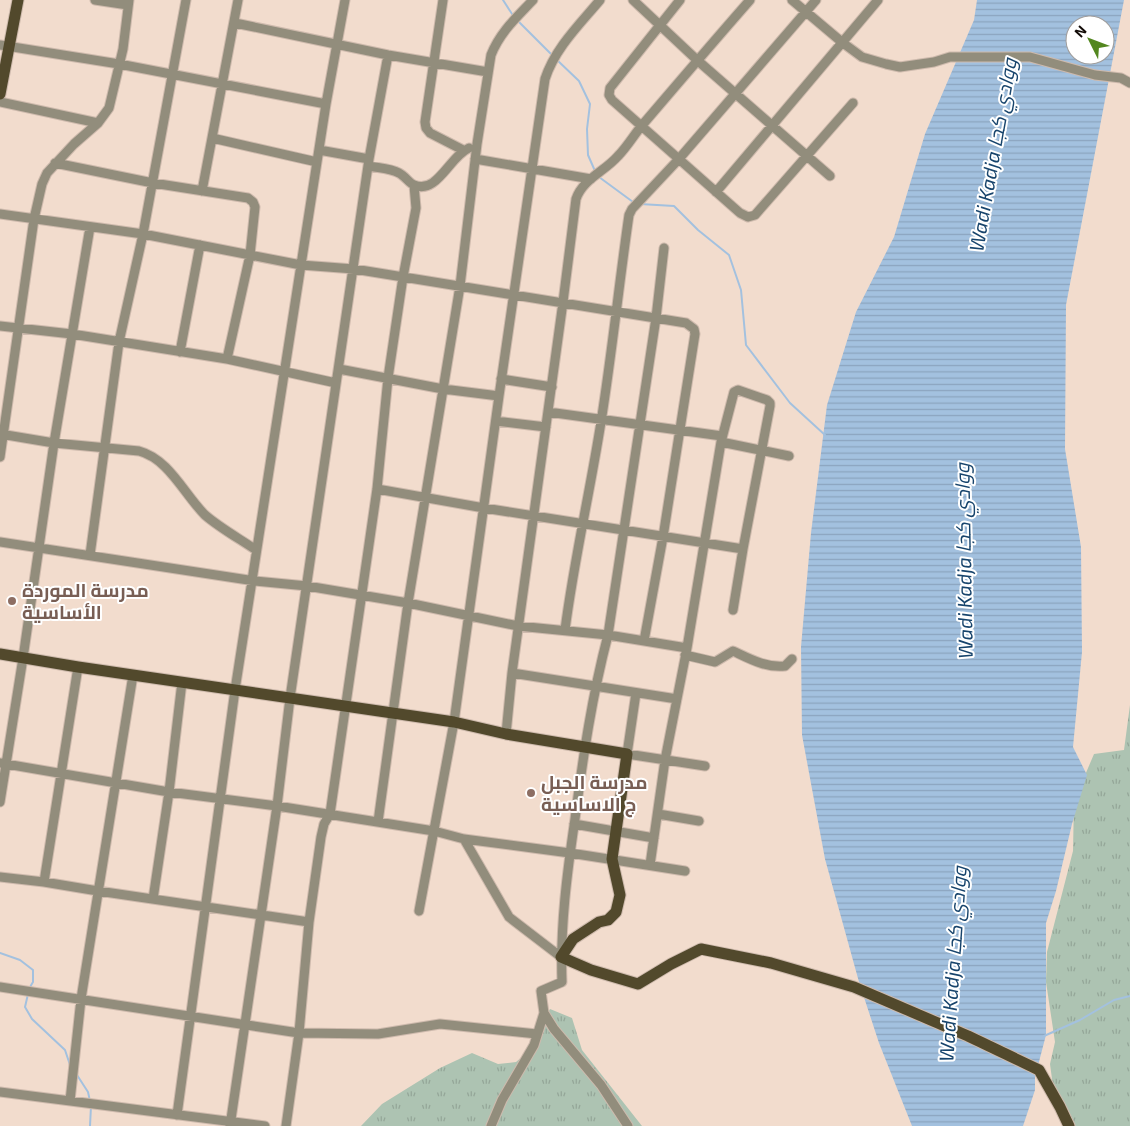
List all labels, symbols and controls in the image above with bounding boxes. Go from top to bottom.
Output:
north arrow [1065,15,1115,65]
text: N [1070,22,1090,40]
water label: Wadi Kadja ووادي كجا [963,55,1026,254]
water label: Wadi Kadja ووادي كجا [949,462,982,659]
place label: مدرسة الموردة الأساسية [22,578,149,623]
marker: مدرسة الموردة الأساسية [6,595,18,607]
place label: مدرسة الجبل ج الاساسية [541,770,648,818]
marker: مدرسة الجبل ج الاساسية [525,787,537,799]
water label: Wadi Kadja ووادي كجا [933,864,976,1063]

